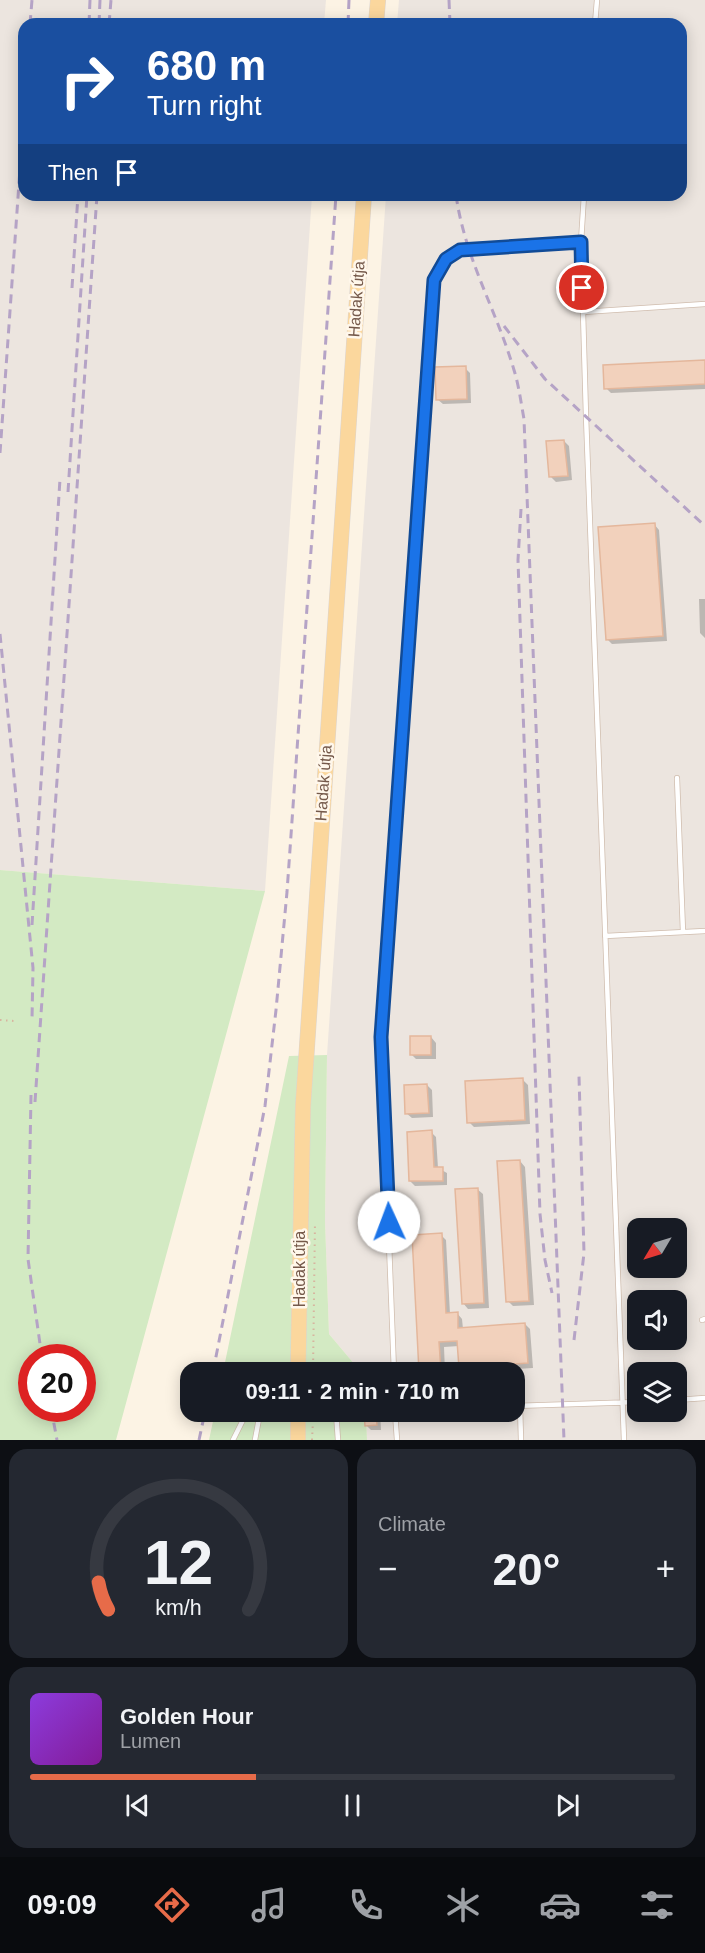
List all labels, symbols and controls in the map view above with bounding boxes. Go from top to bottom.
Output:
icon: right [48,42,126,120]
text: 680 m [147,42,266,89]
text: Turn right [147,91,262,121]
icon: arrive [110,156,143,189]
text: Then [48,160,98,185]
street label: Hadak útja [345,260,368,338]
pin [556,262,607,313]
icon: arrive [565,271,598,304]
street label: Hadak útja [312,744,335,822]
position arrow [357,1190,421,1254]
north arrow [627,1218,687,1278]
map controls [627,1218,687,1422]
street label: Hadak útja [291,1231,308,1307]
button: sound [627,1290,687,1350]
speed limit sign: 20 [18,1344,96,1422]
button: layers [627,1362,687,1422]
text: 09:11 · 2 min · 710 m [246,1379,460,1404]
text: Climate [378,1513,446,1535]
text: 12 [144,1528,213,1597]
text: 20° [492,1544,561,1595]
text: − [378,1550,397,1587]
text: + [656,1550,675,1587]
text: km/h [155,1597,202,1621]
text: Golden Hour [120,1704,253,1729]
text: Lumen [120,1730,181,1752]
icon: previous [121,1789,154,1822]
icon: pause [336,1789,369,1822]
icon: next [551,1789,584,1822]
icon: directions [151,1884,193,1926]
icon: music [248,1884,290,1926]
icon: phone [345,1884,387,1926]
icon: climate [442,1884,484,1926]
icon: car [539,1884,581,1926]
icon: filters [636,1884,678,1926]
text: 09:09 [27,1890,96,1920]

